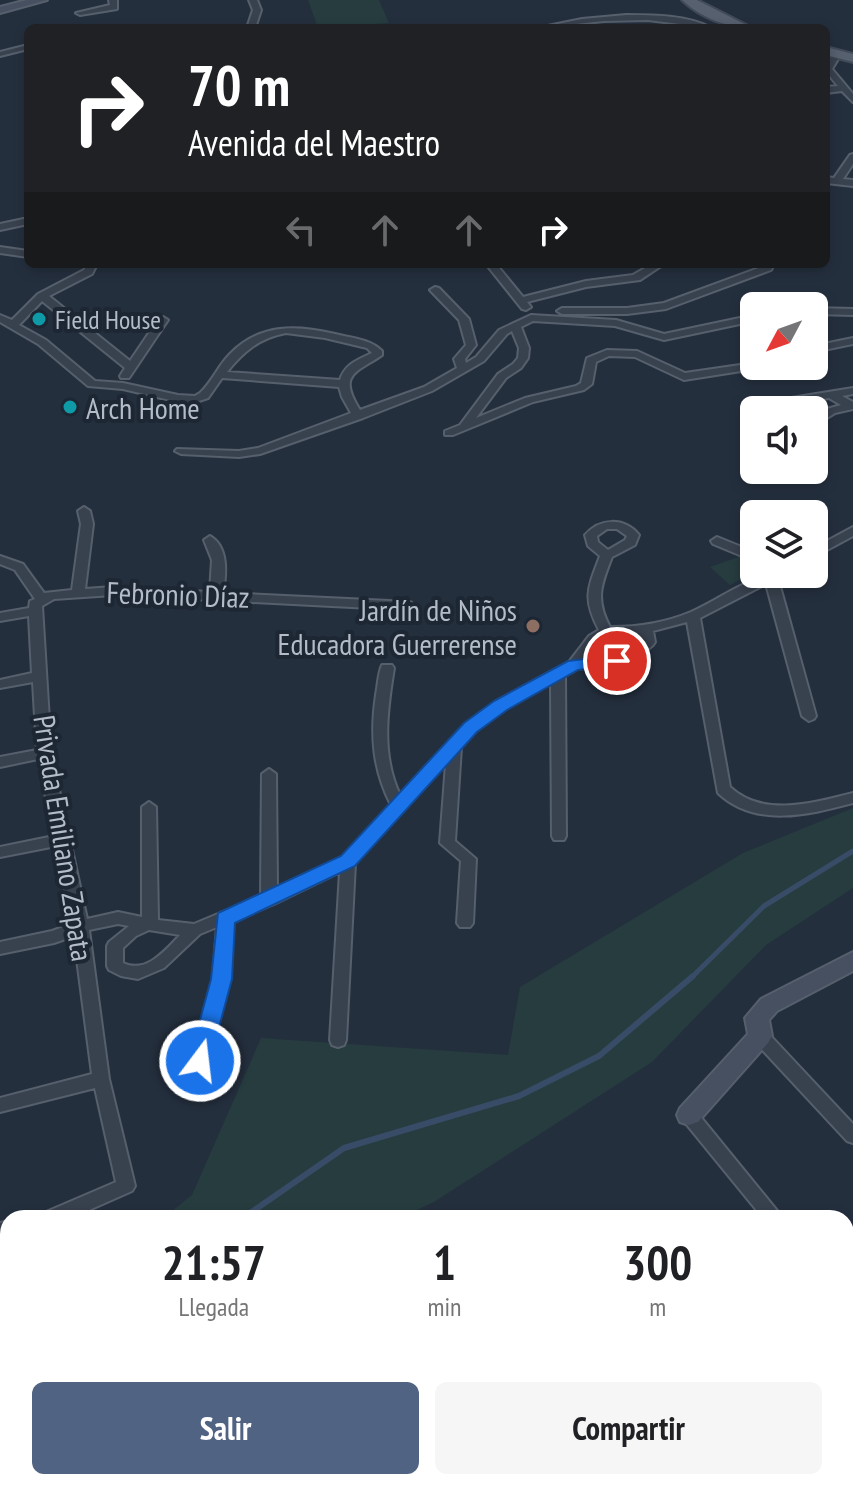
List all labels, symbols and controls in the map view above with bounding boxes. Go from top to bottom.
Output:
text: 70 m [188,49,290,121]
icon: right [56,56,160,160]
text: Avenida del Maestro [188,119,440,166]
icon: left [279,208,323,252]
icon: ahead [363,208,407,252]
icon: ahead [447,208,491,252]
icon: right [531,208,575,252]
north arrow [740,292,828,380]
map controls [740,292,828,588]
place label: Field House [55,303,161,336]
marker: Field House [30,310,48,328]
place label: Arch Home [86,388,200,427]
button: sound [740,396,828,484]
marker: Arch Home [61,398,79,416]
button: layers [740,500,828,588]
street label: Febronio Díaz [106,572,250,616]
place label: Jardín de Niños Educadora Guerrerense [278,590,517,663]
marker: Jardín de Niños Educadora Guerrerense [524,617,542,635]
pin [583,627,651,695]
icon: arrive [595,639,639,683]
street label: Privada Emiliano Zapata [25,712,103,964]
position arrow [158,1019,242,1103]
text: 21:57 [162,1231,266,1293]
text: 1 [433,1231,456,1293]
text: 300 [623,1231,692,1293]
text: Llegada [178,1290,249,1323]
text: min [427,1290,461,1323]
text: m [649,1290,666,1323]
button: Salir [32,1382,419,1474]
button: Compartir [435,1382,822,1474]

